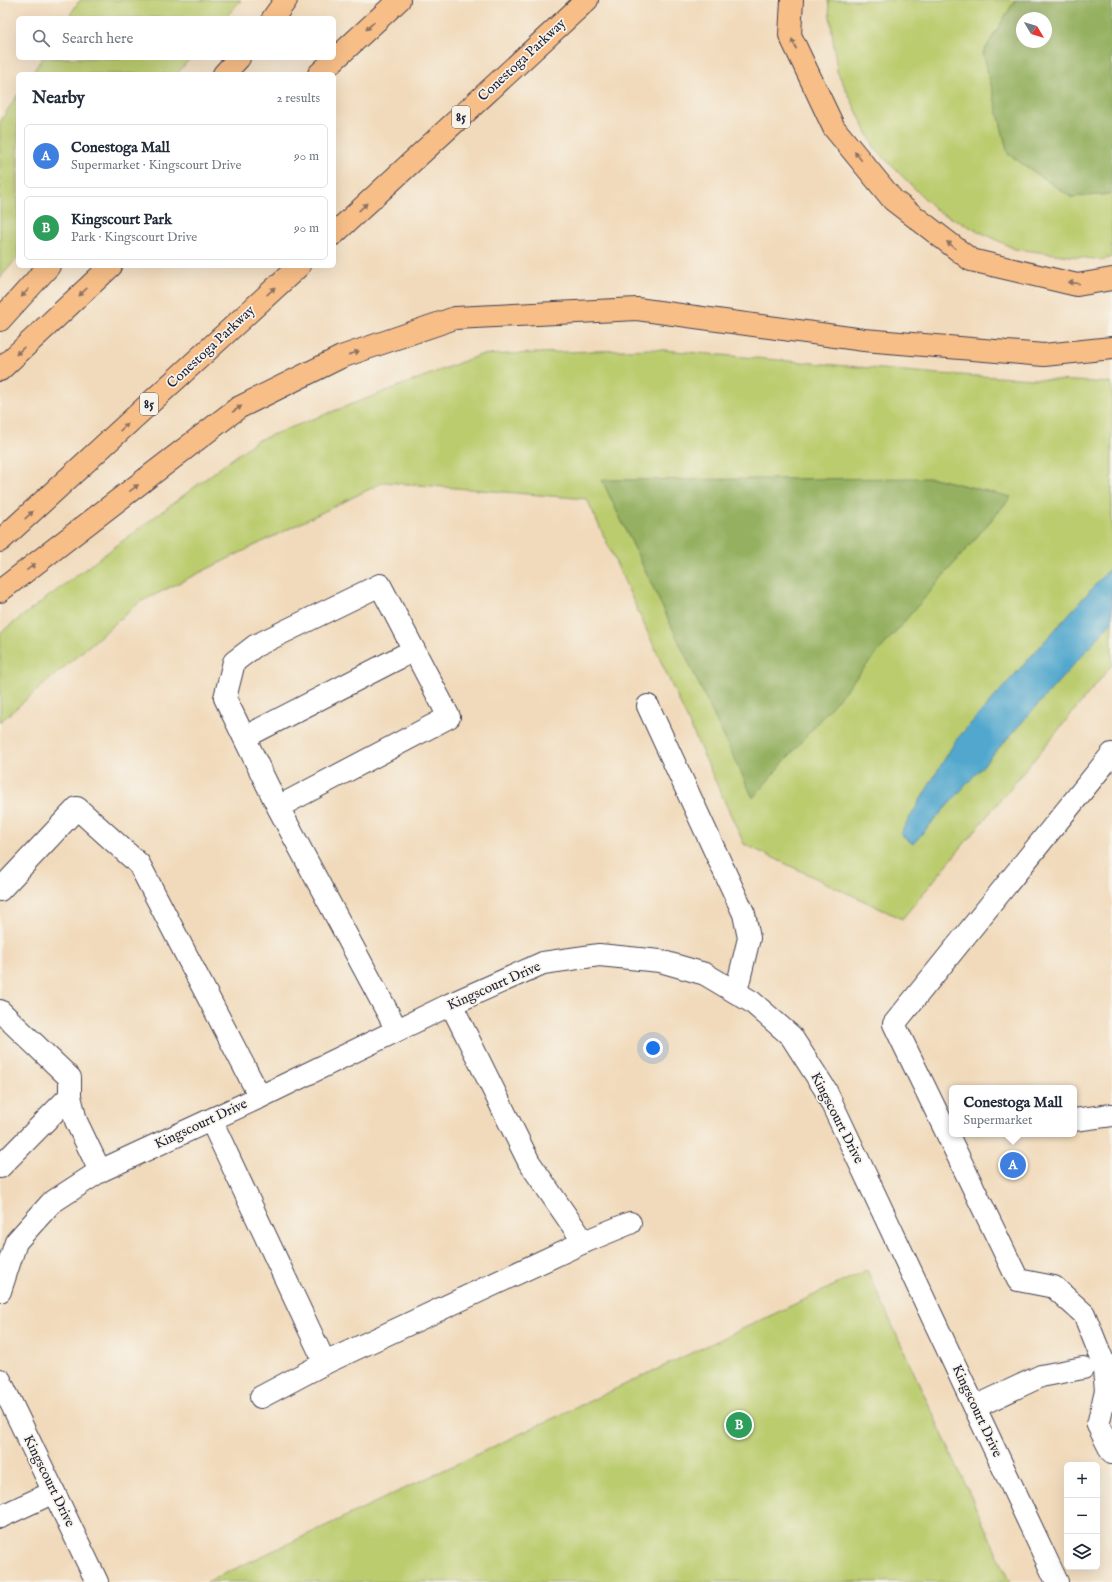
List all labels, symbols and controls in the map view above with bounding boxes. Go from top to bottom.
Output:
north arrow [1016,12,1052,48]
street label: Conestoga Parkway [474,15,570,105]
search box [16,16,336,60]
one-way arrow [365,22,375,31]
icon: search [30,27,52,49]
text: Search here [62,29,133,48]
one-way arrow [791,38,797,49]
text: Nearby [32,88,85,109]
text: 2 results [276,90,320,107]
road number: 85 [452,106,470,128]
text: Conestoga Mall [71,138,170,157]
text: A [42,148,50,165]
text: 90 m [294,148,319,165]
one-way arrow [853,151,862,162]
text: Supermarket · Kingscourt Drive [71,157,241,174]
one-way arrow [358,202,368,212]
text: Kingscourt Park [71,210,172,229]
text: B [42,220,50,237]
text: 90 m [294,220,319,237]
text: Park · Kingscourt Drive [71,229,197,246]
one-way arrow [946,241,957,250]
one-way arrow [1067,280,1080,286]
one-way arrow [266,287,276,296]
one-way arrow [20,288,29,298]
one-way arrow [78,288,88,297]
street label: Conestoga Parkway [163,302,259,392]
one-way arrow [15,346,25,355]
one-way arrow [348,349,360,355]
road number: 85 [140,393,158,415]
one-way arrow [232,405,242,413]
one-way arrow [119,422,129,432]
one-way arrow [128,483,139,492]
one-way arrow [24,510,34,520]
one-way arrow [25,563,36,571]
street label: Kingscourt Drive [445,957,544,1015]
your location [643,1038,663,1058]
street label: Kingscourt Drive [806,1069,868,1167]
popup [949,1085,1077,1137]
text: Conestoga Mall [964,1093,1062,1112]
street label: Kingscourt Drive [152,1094,251,1153]
text: Supermarket [964,1112,1032,1129]
pin: A [1000,1150,1026,1180]
street label: Kingscourt Drive [948,1362,1007,1461]
pin: B [726,1410,752,1440]
street label: Kingscourt Drive [19,1432,79,1530]
map controls [1064,1462,1100,1570]
button: + [1064,1462,1100,1498]
button: − [1064,1498,1100,1534]
button: layers [1064,1534,1100,1570]

